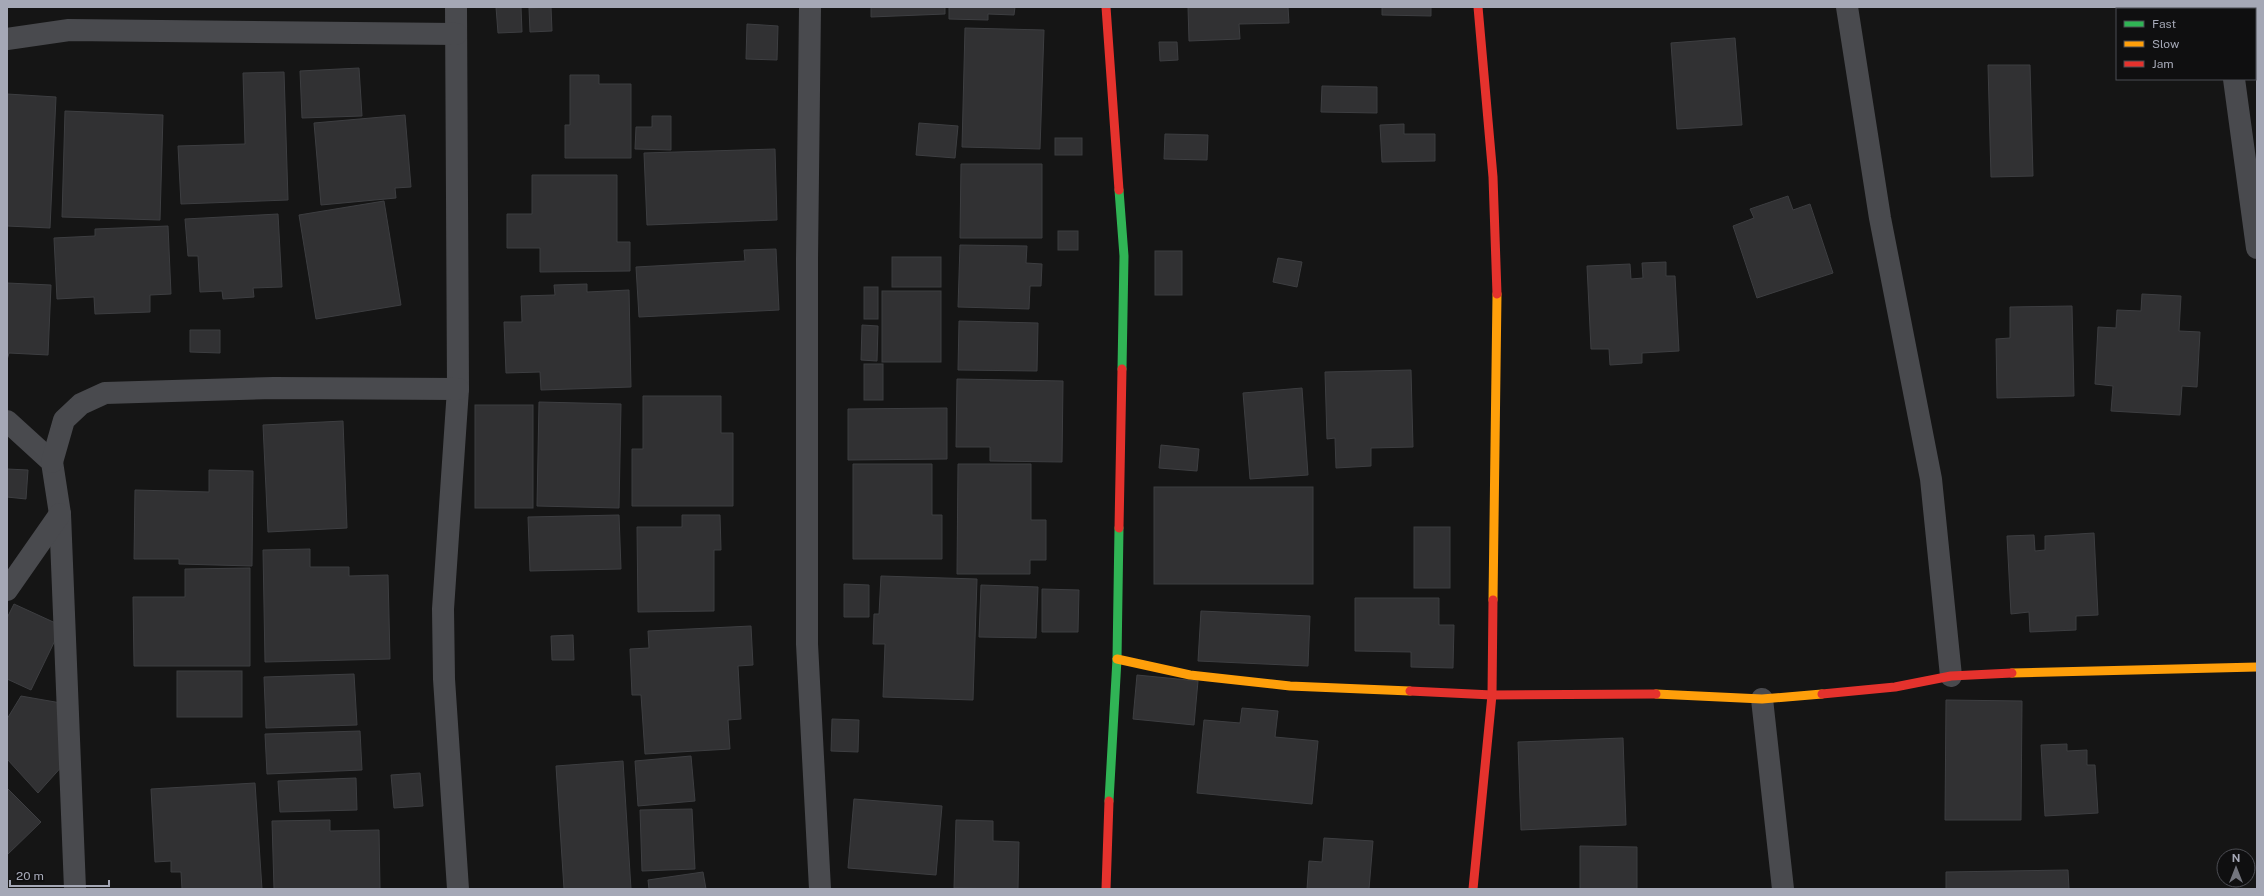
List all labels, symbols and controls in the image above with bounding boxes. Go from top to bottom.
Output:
legend [2116,8,2256,80]
text: Fast [2152,17,2177,31]
text: Slow [2152,37,2180,51]
text: Jam [2152,57,2174,71]
north arrow [2216,848,2256,888]
text: N [2232,852,2240,864]
scale bar [10,862,109,888]
text: 20 m [16,869,44,883]

